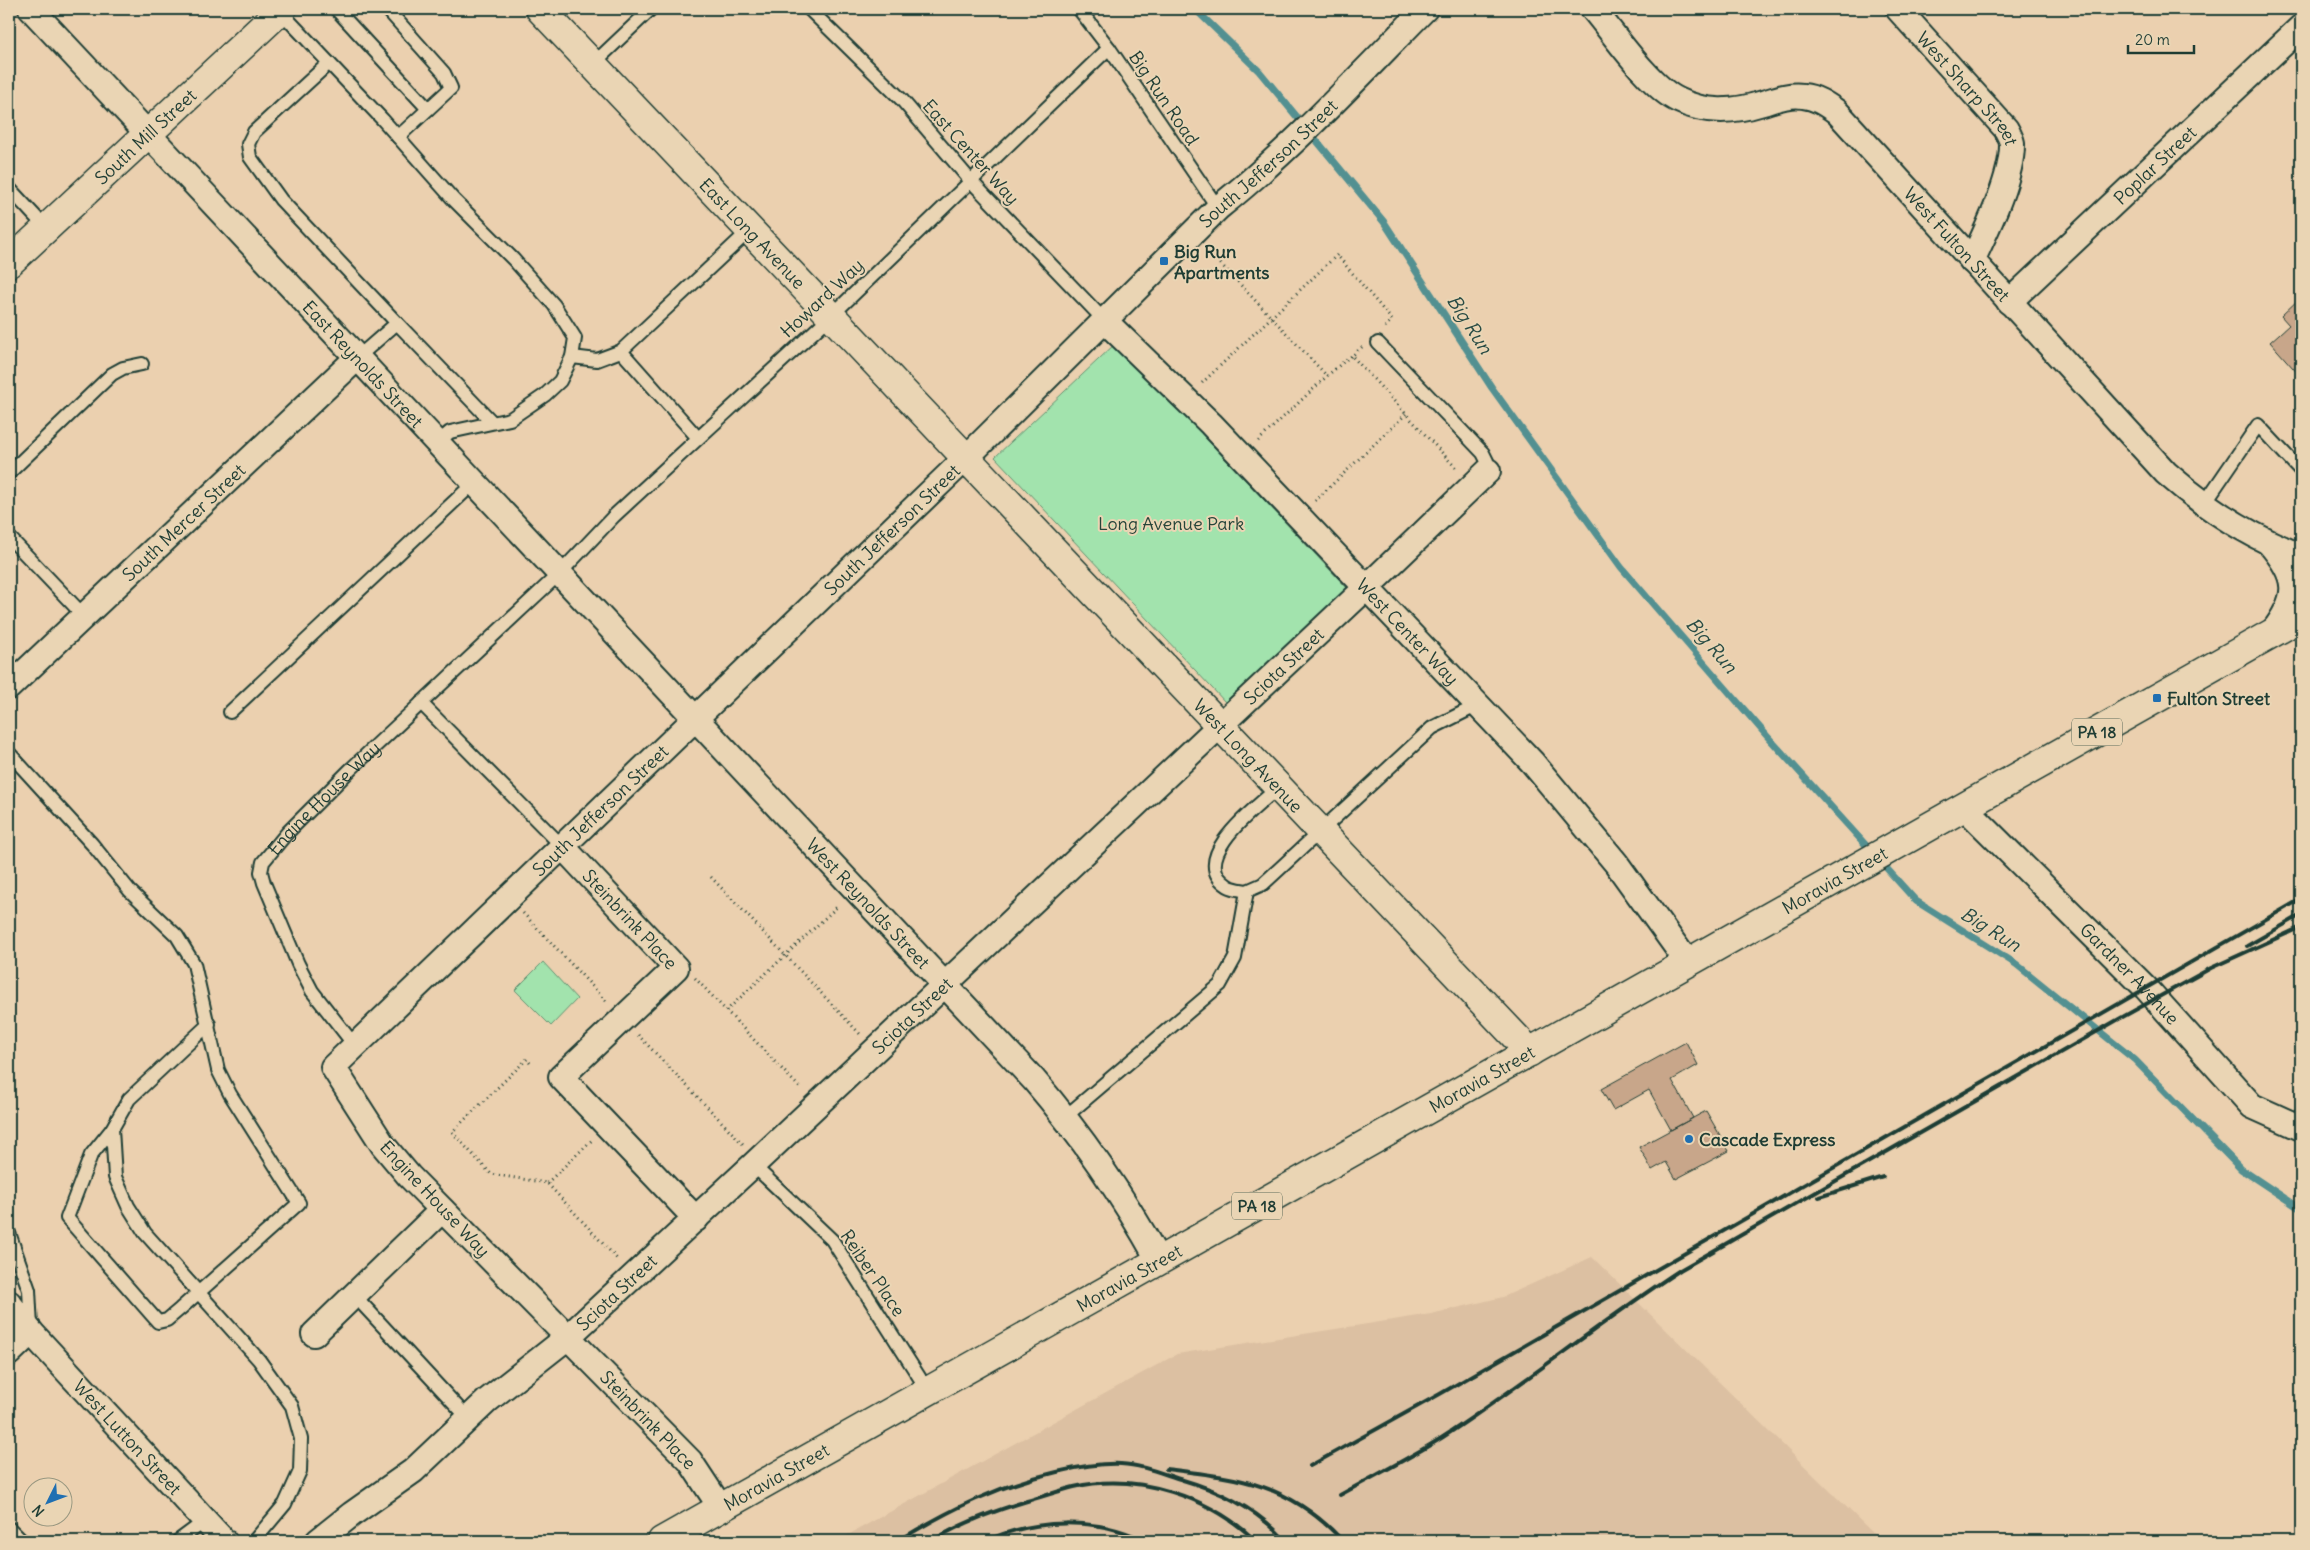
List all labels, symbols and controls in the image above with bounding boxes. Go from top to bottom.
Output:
scale bar [2128,22,2194,54]
street label: West Sharp Street [1912,26,2024,148]
text: 20 m [2135,30,2170,49]
street label: Big Run Road [1124,46,1204,150]
street label: South Mill Street [90,83,201,189]
street label: South Jefferson Street [1194,94,1342,232]
street label: East Center Way [918,95,1024,209]
street label: Poplar Street [2109,121,2201,209]
street label: East Long Avenue [695,173,811,293]
street label: West Fulton Street [1899,182,2015,306]
place label: Big Run Apartments [1174,240,1270,284]
street label: Howard Way [776,254,868,342]
marker: Big Run Apartments [1158,255,1170,267]
water label: Big Run [1442,290,1499,359]
street label: East Reynolds Street [298,295,428,432]
street label: South Mercer Street [117,458,250,586]
street label: South Jefferson Street [819,459,965,600]
park label: Long Avenue Park [1098,512,1244,535]
street label: West Center Way [1352,573,1464,689]
water label: Big Run [1681,612,1743,678]
street label: Sciota Street [1238,623,1328,709]
place label: Fulton Street [2167,687,2271,710]
marker: Fulton Street [2151,692,2163,704]
street label: West Long Avenue [1189,693,1308,817]
road number: PA 18 [2072,719,2122,746]
street label: Engine House Way [262,736,385,860]
street label: South Jefferson Street [527,740,673,881]
street label: West Reynolds Street [802,833,935,973]
street label: Moravia Street [1778,841,1891,919]
street label: Steinbrink Place [578,864,683,974]
water label: Big Run [1957,901,2026,957]
street label: Gardner Avenue [2075,918,2185,1029]
street label: Sciota Street [867,972,957,1059]
street label: Moravia Street [1425,1040,1539,1118]
place label: Cascade Express [1699,1128,1835,1151]
marker: Cascade Express [1683,1133,1695,1145]
street label: Engine House Way [375,1136,495,1262]
road number: PA 18 [1232,1192,1282,1220]
street label: Reiber Place [836,1225,910,1321]
street label: Moravia Street [1072,1239,1186,1317]
street label: Sciota Street [571,1249,661,1335]
street label: Steinbrink Place [595,1366,701,1474]
street label: West Lutton Street [69,1374,187,1499]
street label: Moravia Street [719,1438,833,1516]
north arrow [22,1478,72,1528]
text: N [28,1501,48,1520]

